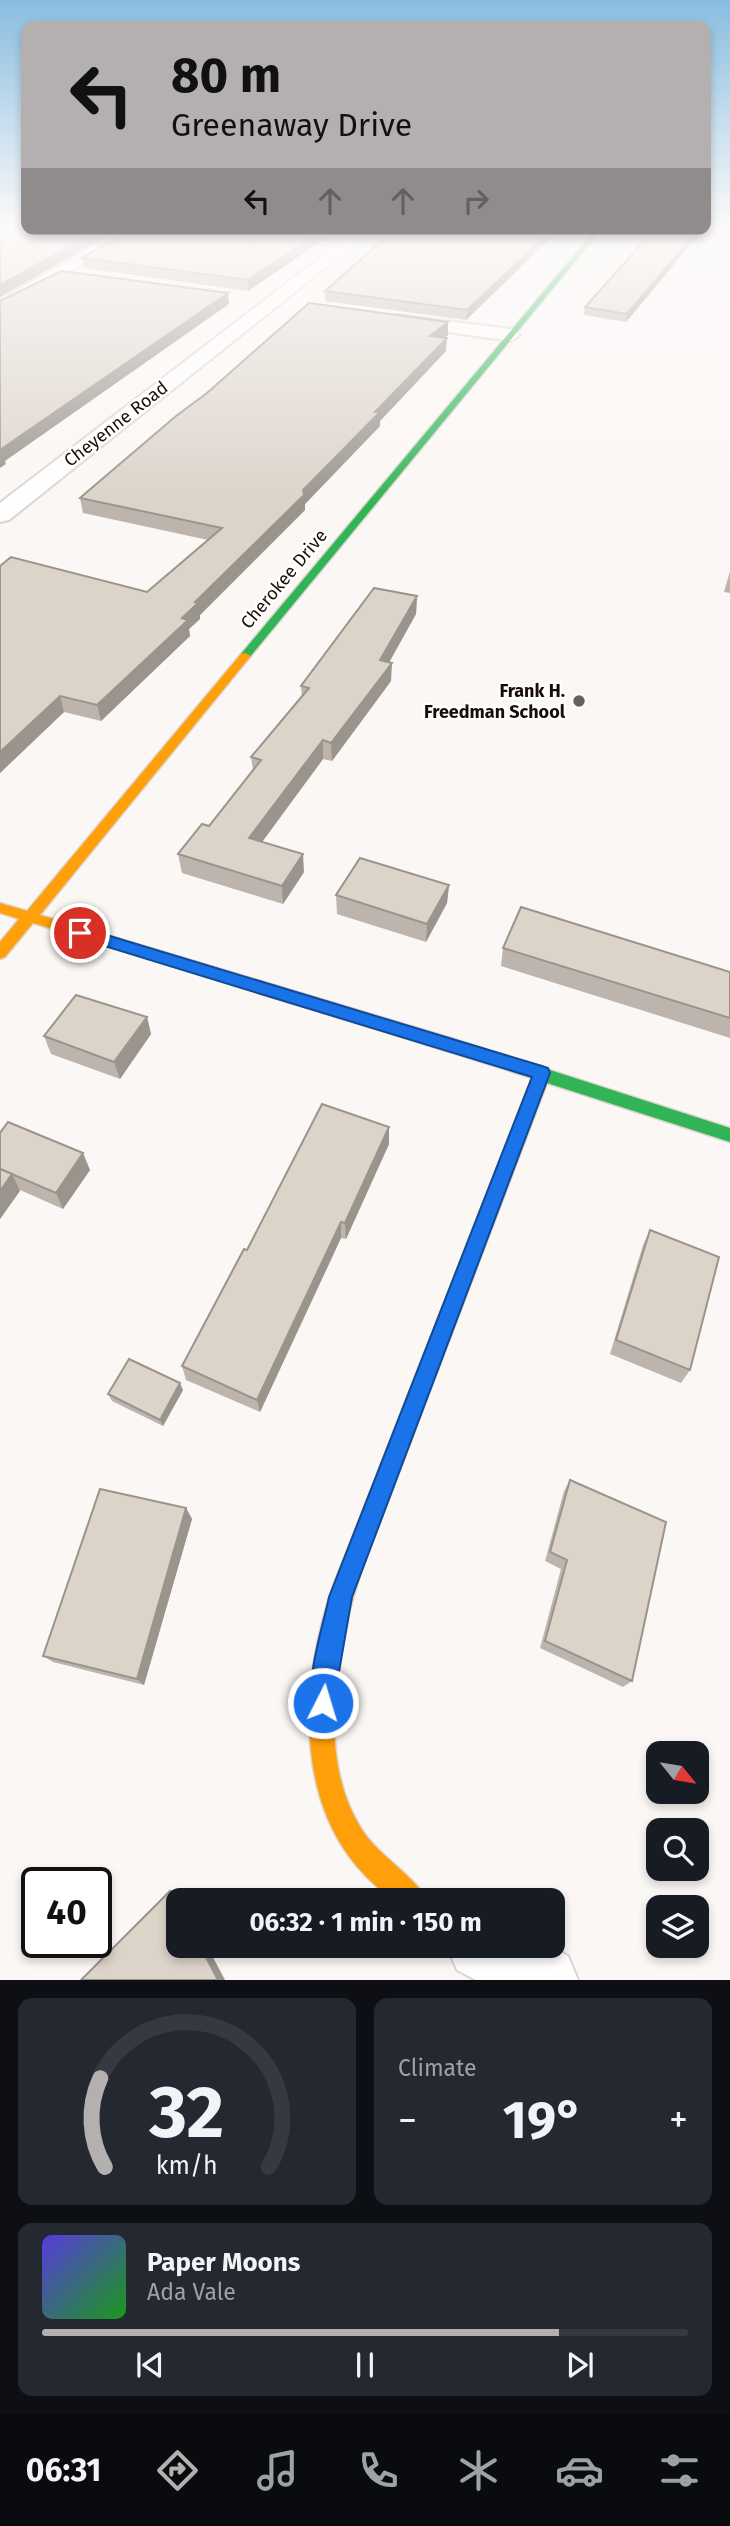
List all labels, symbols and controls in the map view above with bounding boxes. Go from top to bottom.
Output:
text: 80 m [171,46,281,105]
icon: left [56,49,147,140]
text: Greenaway Drive [171,106,412,144]
icon: left [238,182,276,220]
icon: ahead [311,182,349,220]
icon: ahead [384,182,422,220]
icon: right [457,182,495,220]
street label: Cheyenne Road [60,377,172,471]
street label: Cherokee Drive [236,525,332,633]
place label: Frank H. Freedman School [424,680,566,723]
marker: Frank H. Freedman School [571,693,587,709]
pin [50,903,110,963]
icon: arrive [61,914,99,952]
position arrow [286,1666,360,1740]
north arrow [646,1741,709,1804]
map controls [646,1741,709,1958]
button: search [646,1818,709,1881]
speed limit sign: 40 [21,1867,112,1958]
button: layers [646,1895,709,1958]
text: 06:32 · 1 min · 150 m [249,1907,482,1938]
text: Climate [398,2054,477,2082]
text: 32 [149,2070,224,2157]
text: 19° [503,2089,583,2152]
text: − [398,2097,417,2143]
text: + [669,2097,688,2143]
text: km/h [156,2151,218,2181]
text: Paper Moons [147,2247,300,2278]
text: Ada Vale [147,2278,236,2306]
icon: previous [131,2346,169,2384]
icon: pause [346,2346,384,2384]
icon: next [561,2346,599,2384]
icon: directions [153,2446,202,2495]
icon: music [253,2446,302,2495]
icon: phone [354,2446,403,2495]
icon: climate [454,2446,503,2495]
icon: car [555,2446,604,2495]
icon: filters [655,2446,704,2495]
text: 06:31 [26,2451,101,2489]

